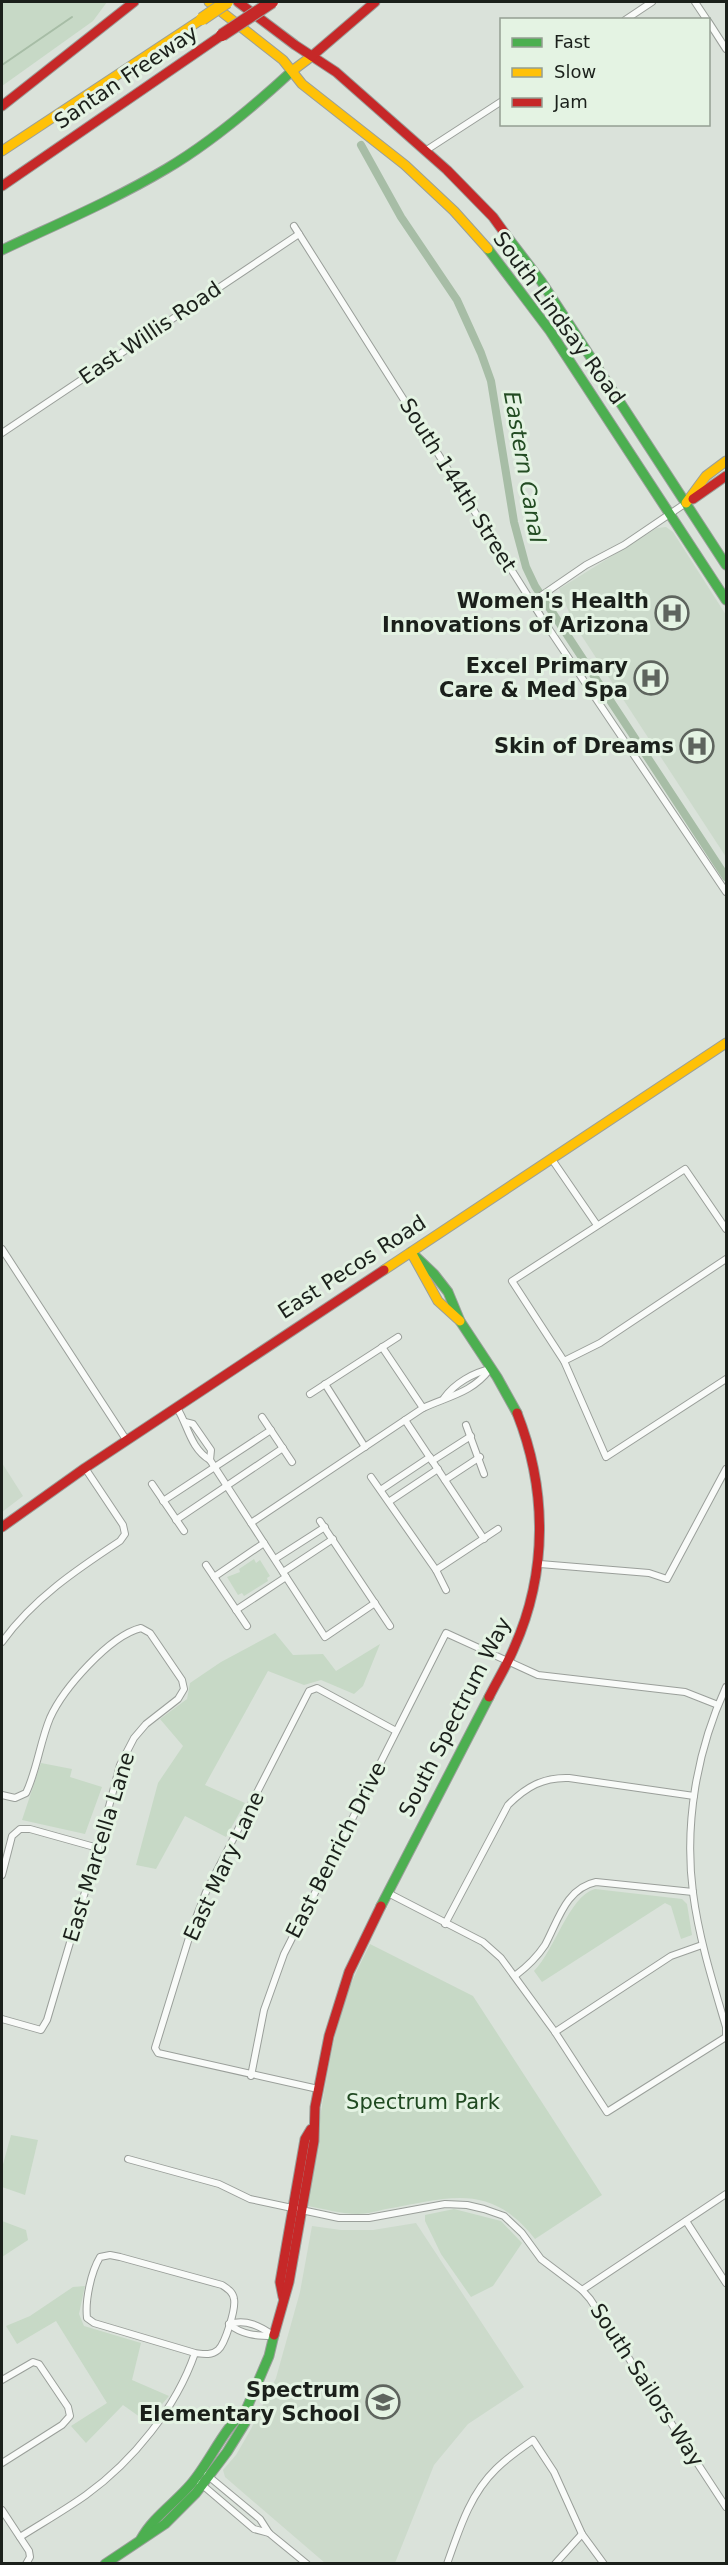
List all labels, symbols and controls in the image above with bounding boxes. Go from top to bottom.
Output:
legend [500,18,710,126]
street label: Santan Freeway [50,20,202,134]
text: Fast [554,31,590,52]
text: Slow [554,61,596,82]
text: Jam [553,91,588,112]
street label: South Lindsay Road [488,227,630,409]
street label: East Willis Road [74,277,226,389]
water label: Eastern Canal [499,389,550,545]
street label: South 144th Street [395,394,521,576]
place label: Women's Health Innovations of Arizona [382,589,649,637]
hospital icon: Women's Health Innovations of Arizona [654,595,690,631]
place label: Excel Primary Care & Med Spa [439,654,628,702]
hospital icon: Excel Primary Care & Med Spa [633,660,669,696]
hospital icon: Skin of Dreams [679,728,715,764]
place label: Skin of Dreams [494,734,674,758]
street label: East Pecos Road [274,1210,430,1324]
street label: South Spectrum Way [394,1613,516,1821]
street label: East Marcella Lane [59,1749,139,1945]
street label: East Benrich Drive [281,1758,391,1942]
street label: East Mary Lane [179,1788,269,1944]
park label: Spectrum Park [346,2090,501,2114]
street label: South Sailors Way [585,2299,709,2471]
place label: Spectrum Elementary School [139,2378,360,2426]
school or university icon: Spectrum Elementary School [365,2384,401,2420]

